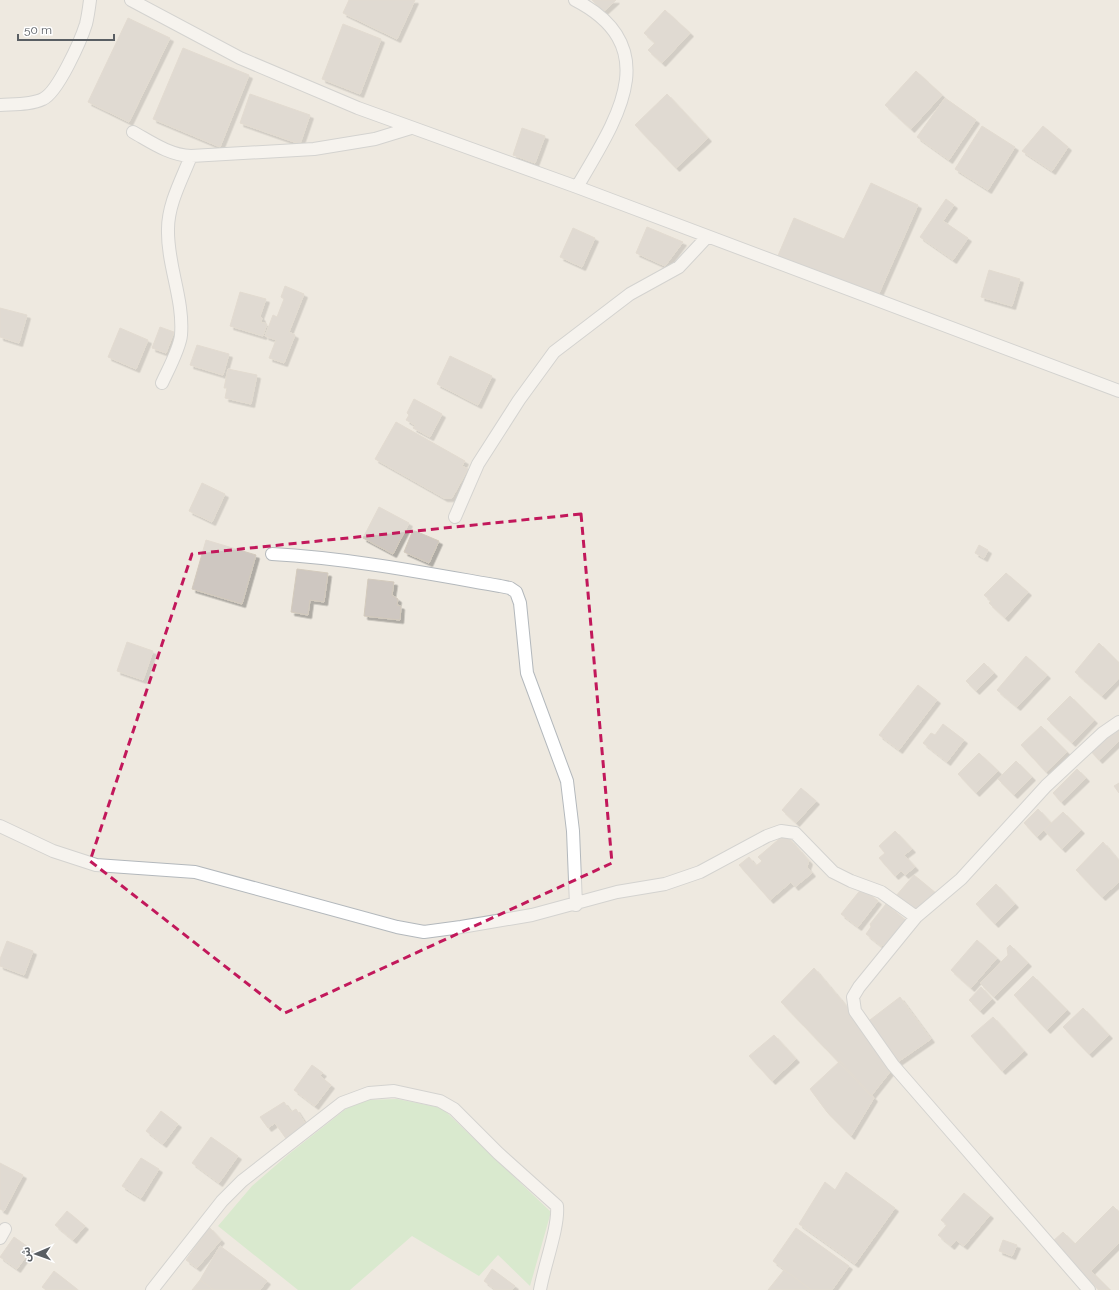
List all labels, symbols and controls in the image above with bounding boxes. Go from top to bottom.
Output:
scale bar [18,16,114,42]
text: 50 m [24,23,52,37]
north arrow [16,1234,56,1274]
text: ش [20,1247,33,1262]

